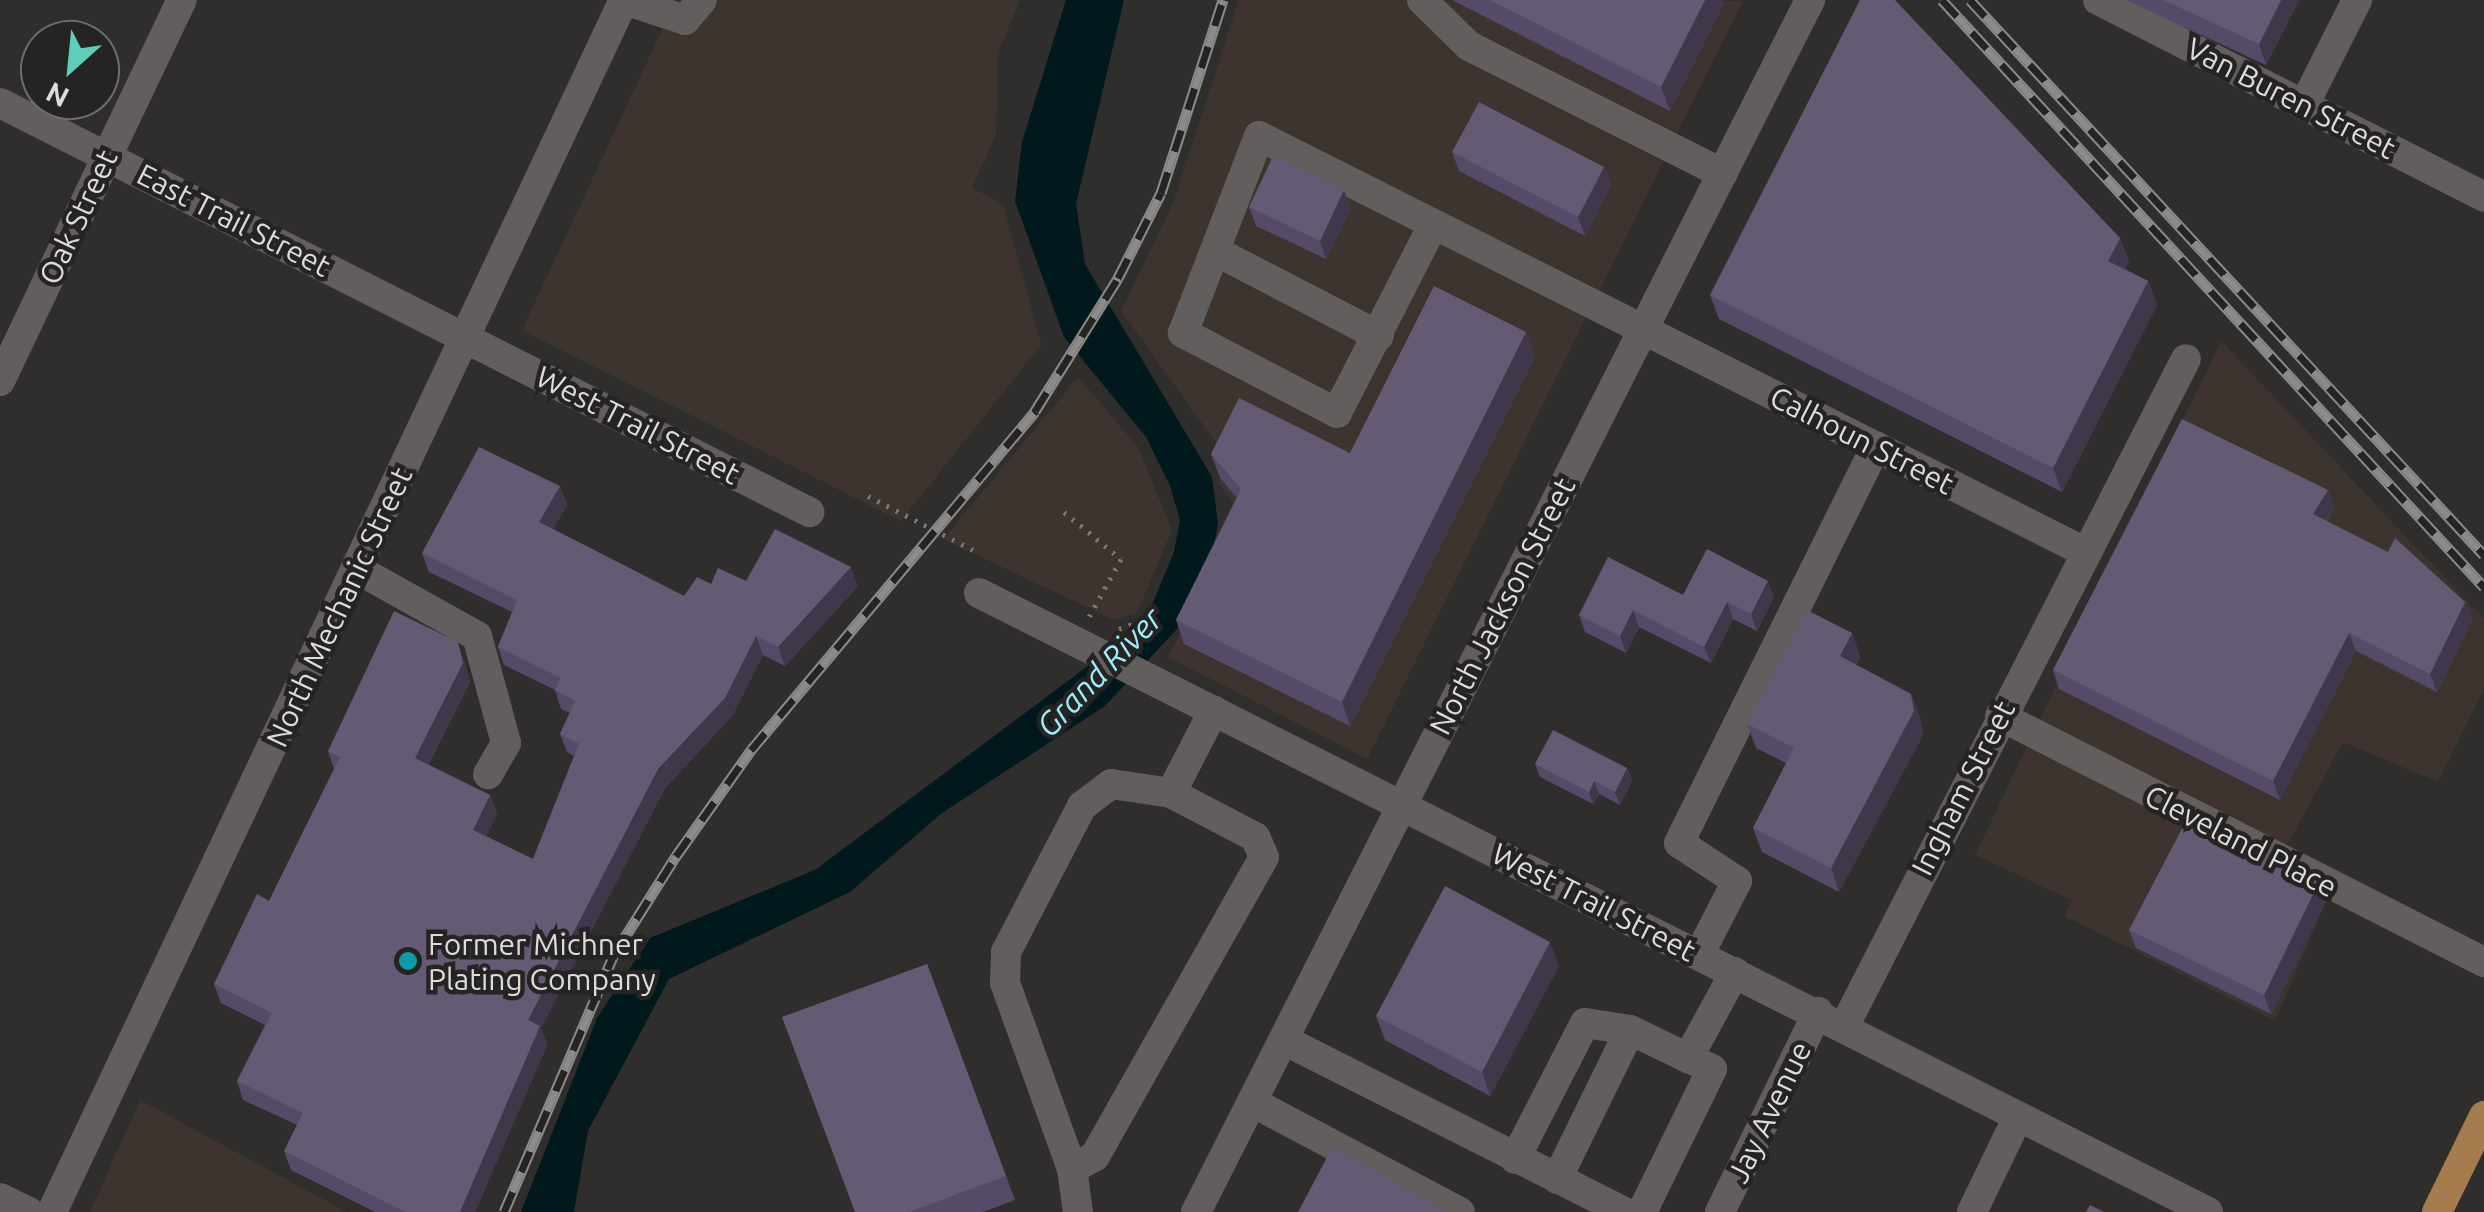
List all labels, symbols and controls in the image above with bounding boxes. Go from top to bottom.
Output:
north arrow [20,20,120,120]
street label: Van Buren Street [2180,30,2402,166]
text: N [41,77,73,114]
street label: Oak Street [31,144,125,290]
street label: East Trail Street [131,156,337,284]
street label: West Trail Street [530,358,746,492]
street label: Calhoun Street [1764,378,1960,502]
street label: North Mechanic Street [258,462,420,752]
street label: North Jackson Street [1422,471,1582,741]
water label: Grand River [1028,600,1170,744]
street label: Ingham Street [1904,695,2022,881]
street label: Cleveland Place [2139,777,2343,905]
street label: West Trail Street [1486,835,1702,969]
place label: Former Michner Plating Company [428,926,656,996]
marker: Former Michner Plating Company [397,950,419,972]
street label: Jay Avenue [1719,1036,1819,1188]

